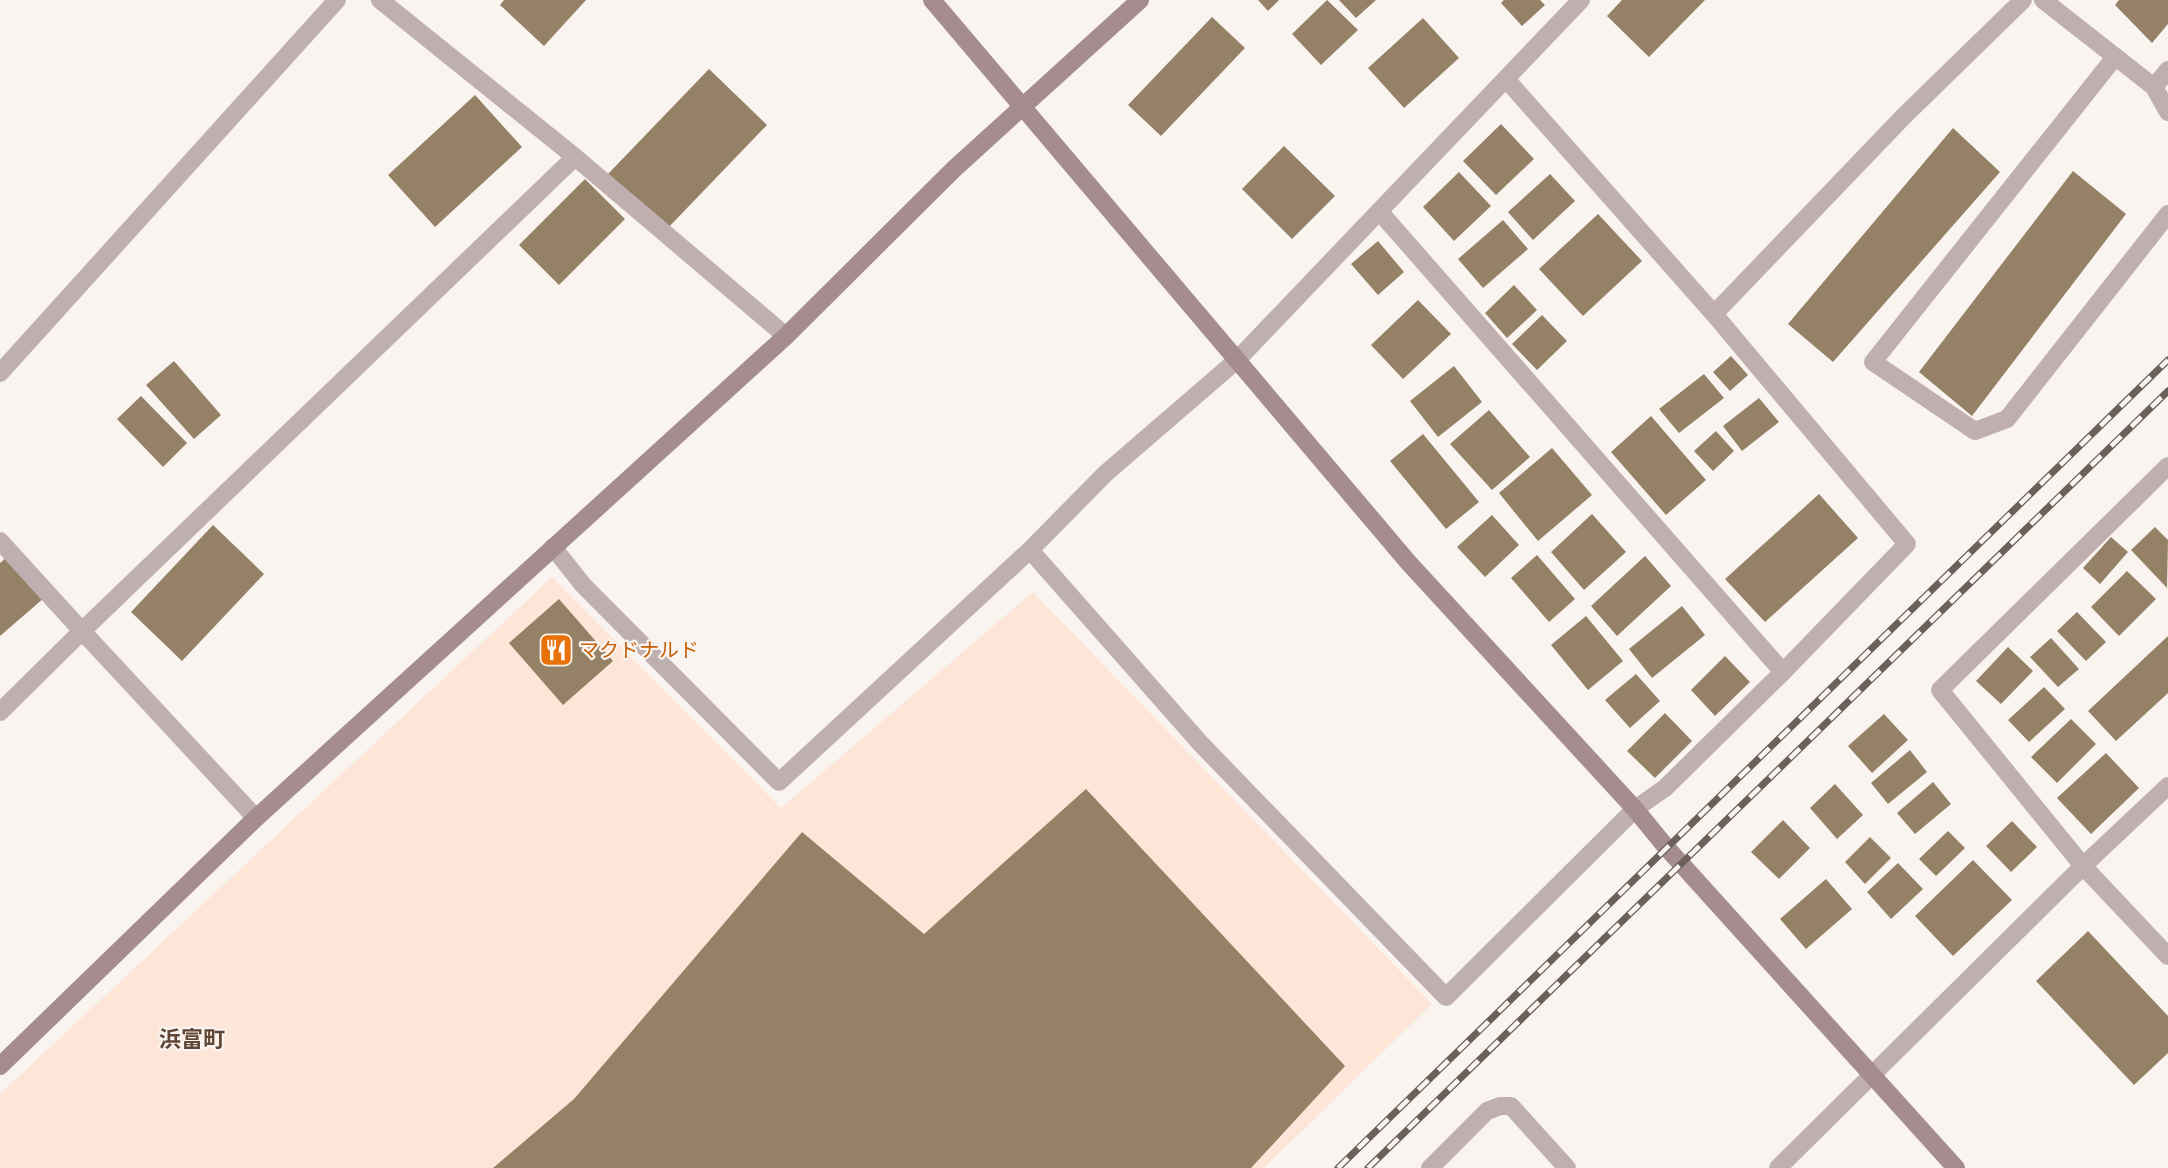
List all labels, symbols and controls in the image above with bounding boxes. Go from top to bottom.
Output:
restaurant icon: マクドナルド [538,632,574,668]
place label: マクドナルド [579,636,699,663]
district label: 浜富町 [159,1024,225,1053]

